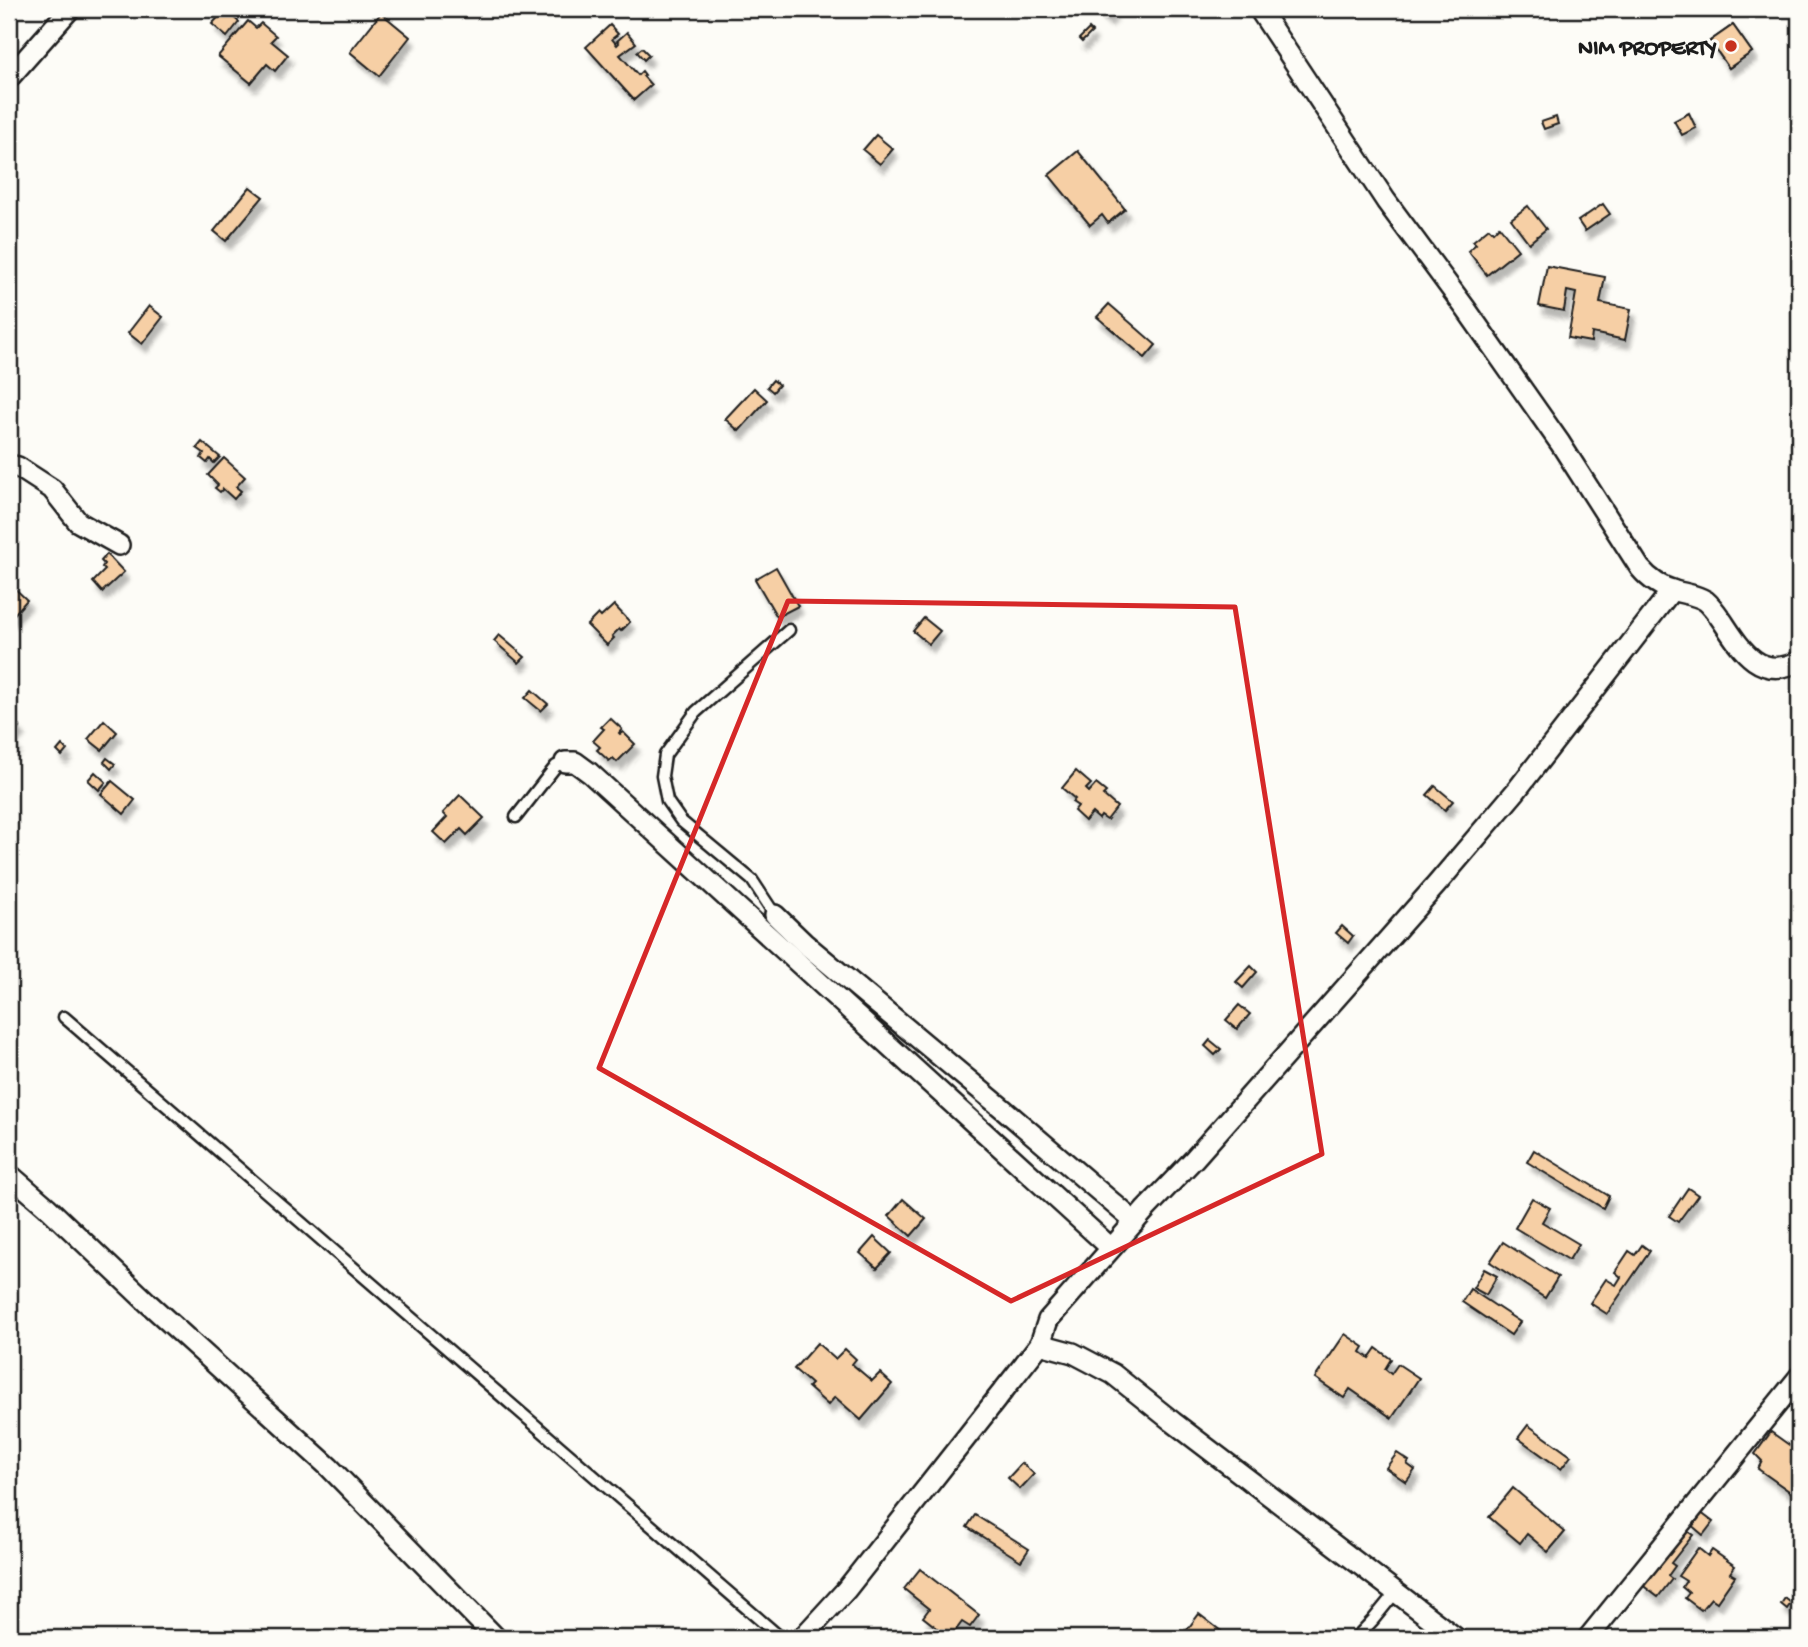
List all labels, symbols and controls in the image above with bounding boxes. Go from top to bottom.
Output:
place label: NIM PROPERTY [1578,36,1717,63]
marker: NIM PROPERTY [1723,38,1739,54]

